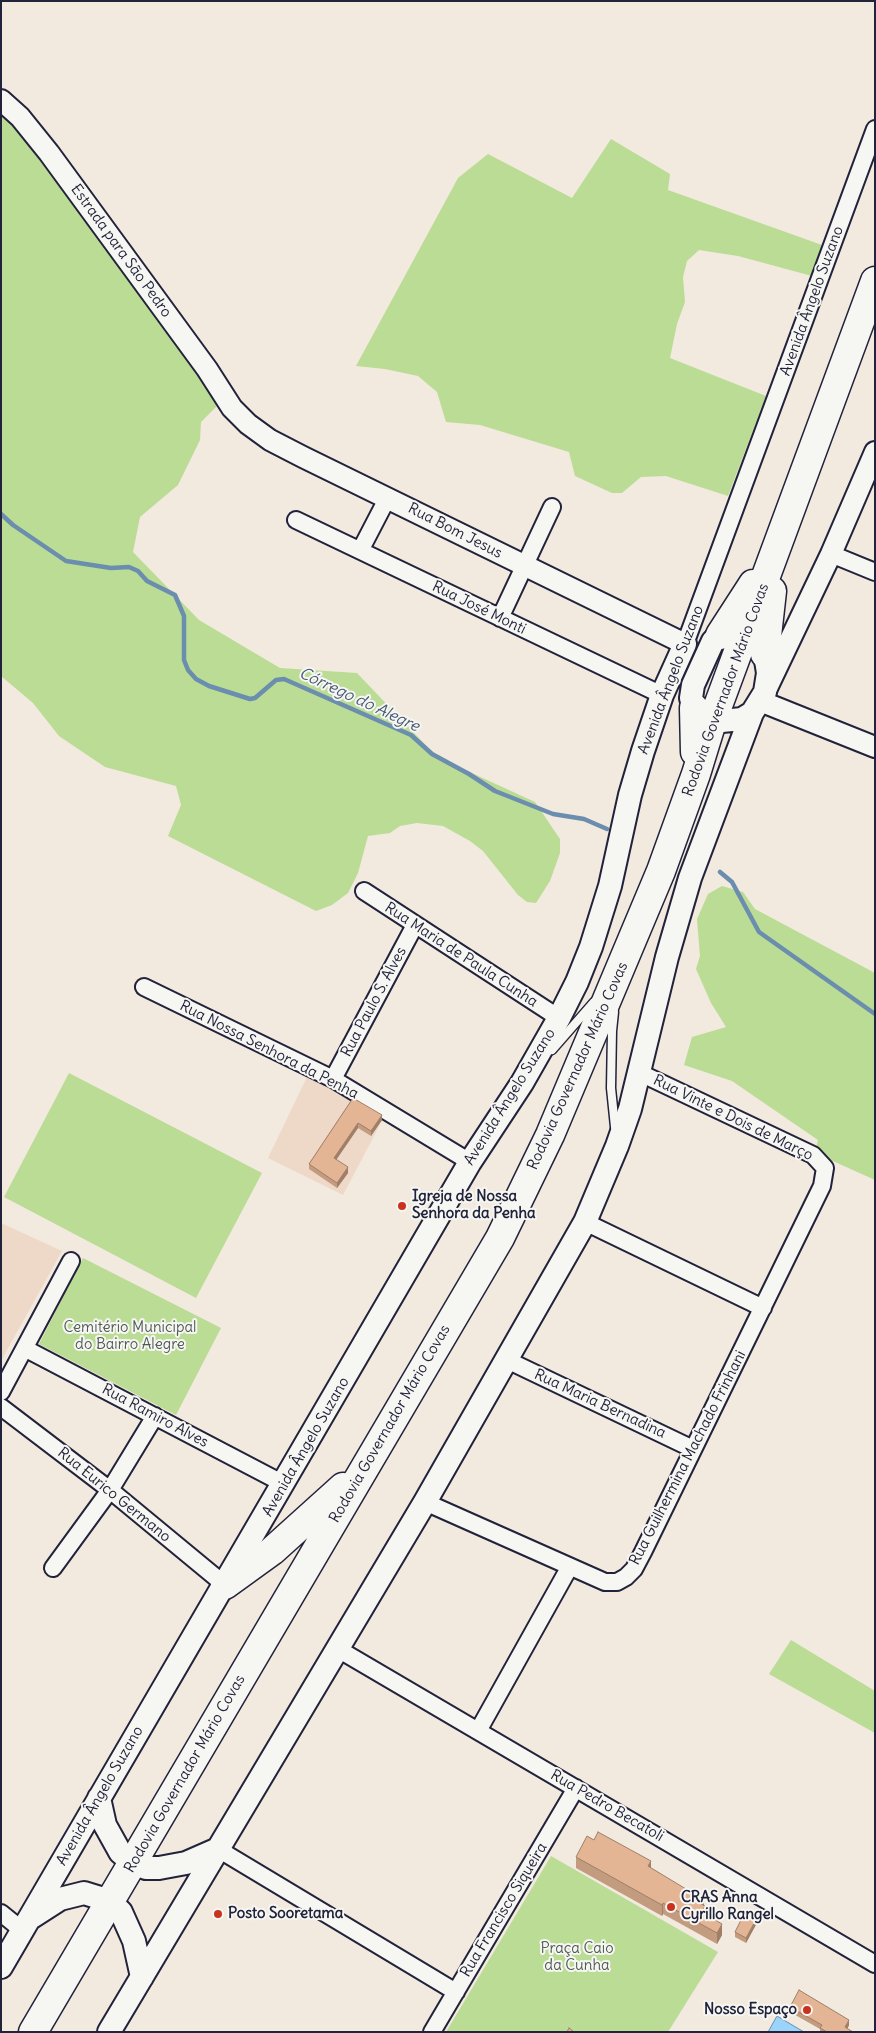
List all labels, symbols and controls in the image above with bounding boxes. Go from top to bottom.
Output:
street label: Estrada para São Pedro [67,181,175,321]
street label: Avenida Ângelo Suzano [777,224,847,378]
street label: Rua Bom Jesus [405,500,505,562]
street label: Rua José Monti [429,578,529,638]
street label: Rodovia Governador Mário Covas [679,581,773,799]
street label: Avenida Ângelo Suzano [634,603,708,757]
water label: Córrego do Alegre [296,664,422,736]
street label: Rua Maria de Paula Cunha [381,899,541,1011]
street label: Rua Paulo S. Alves [337,944,411,1060]
street label: Rodovia Governador Mário Covas [524,959,632,1173]
street label: Rua Nossa Senhora da Penha [177,997,361,1103]
street label: Avenida Ângelo Suzano [461,1025,559,1169]
street label: Rua Vinte e Dois de Março [650,1071,816,1165]
place label: Igreja de Nossa Senhora da Penha [412,1188,536,1223]
marker: Igreja de Nossa Senhora da Penha [396,1200,408,1212]
park label: Cemitério Municipal do Bairro Alegre [64,1319,196,1354]
street label: Rodovia Governador Mário Covas [326,1322,454,1526]
street label: Rua Guilhermina Machado Frinhani [626,1348,750,1568]
street label: Rua Maria Bernadina [531,1366,669,1442]
street label: Avenida Ângelo Suzano [259,1374,353,1520]
street label: Rua Ramiro Alves [99,1380,211,1452]
street label: Rua Eurico Germano [54,1444,174,1546]
street label: Rodovia Governador Mário Covas [121,1672,249,1876]
street label: Avenida Ângelo Suzano [53,1723,147,1869]
street label: Rua Pedro Becatoli [547,1766,667,1846]
street label: Rua Francisco Siqueira [457,1840,551,1980]
place label: CRAS Anna Cyrillo Rangel [681,1889,774,1924]
marker: CRAS Anna Cyrillo Rangel [665,1901,677,1913]
place label: Posto Sooretama [228,1905,343,1923]
marker: Posto Sooretama [212,1908,224,1920]
park label: Praça Caio da Cunha [540,1940,614,1975]
place label: Nosso Espaço [704,2001,797,2019]
marker: Nosso Espaço [801,2004,813,2016]

